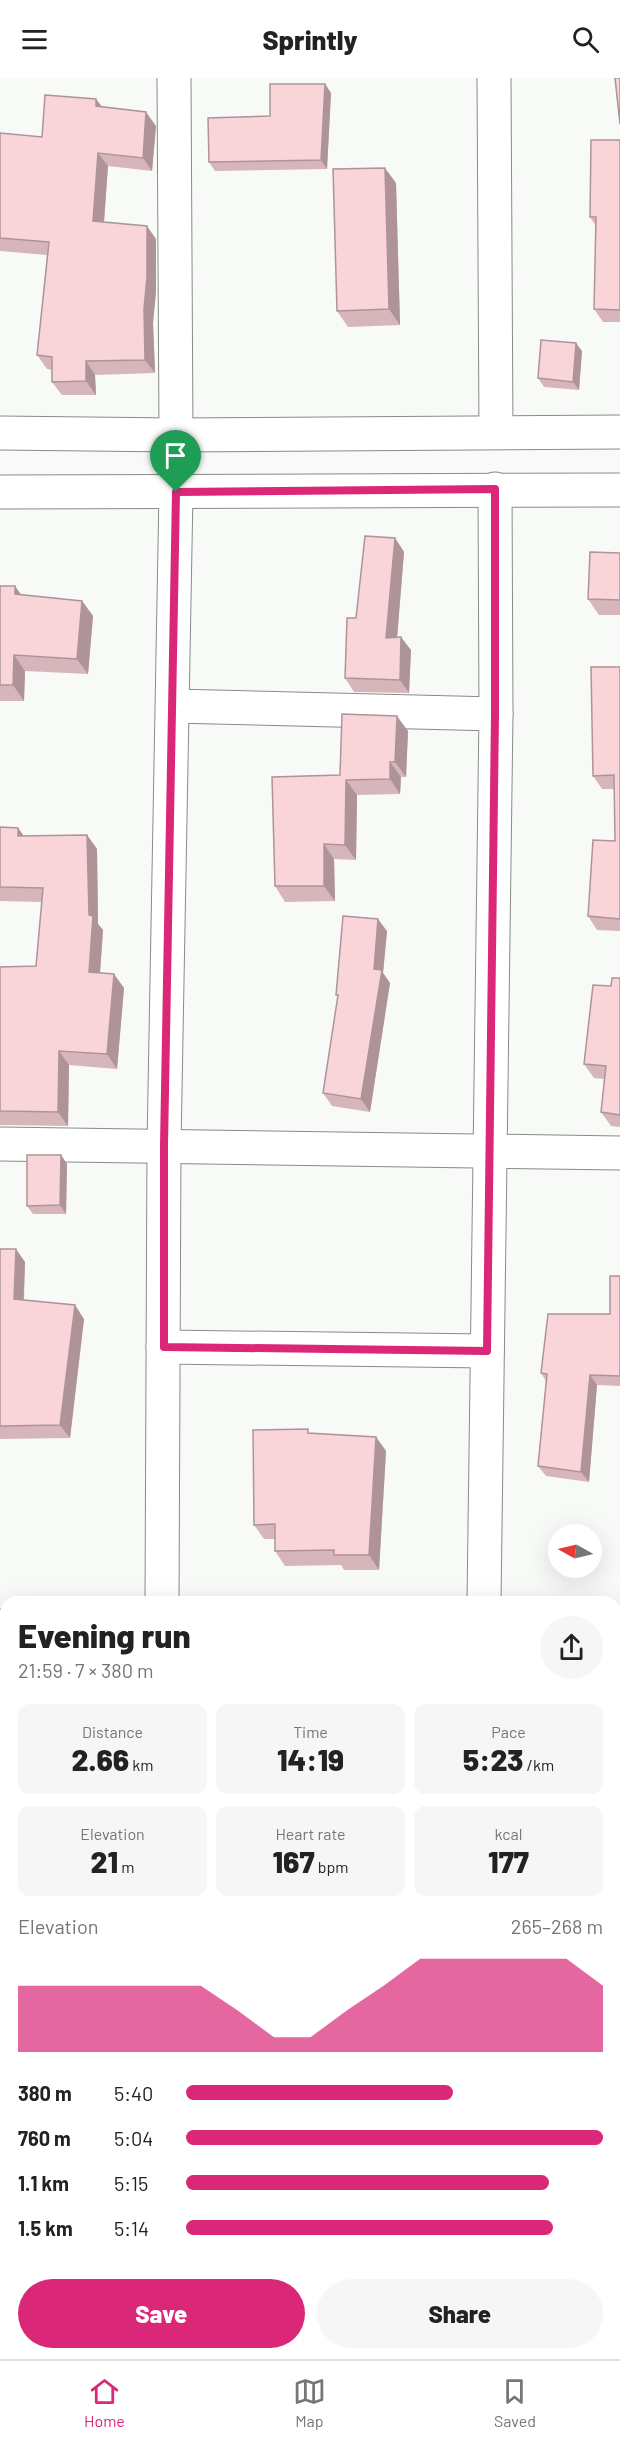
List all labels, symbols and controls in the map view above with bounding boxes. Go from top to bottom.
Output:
icon: menu [18,23,51,56]
text: Sprintly [262,23,358,55]
icon: search [569,23,602,56]
pin [150,430,201,492]
icon: arrive [159,439,192,472]
north arrow [548,1524,602,1578]
map controls [548,1524,602,1578]
text: Evening run [18,1615,191,1655]
button: share [540,1616,603,1679]
text: 21:59 · 7 × 380 m [18,1658,154,1682]
text: Distance [82,1722,143,1741]
text: Time [293,1722,328,1741]
text: Pace [491,1722,526,1741]
text: 2.66 [71,1741,129,1777]
text: 14:19 [277,1741,344,1777]
text: 5:23 [463,1741,523,1777]
text: km [129,1755,154,1774]
text: /km [523,1755,554,1774]
text: Elevation [80,1824,145,1843]
text: Heart rate [275,1824,346,1843]
text: kcal [495,1824,522,1843]
text: 21 [90,1843,118,1879]
text: 167 [272,1843,315,1879]
text: 177 [488,1843,529,1879]
text: m [118,1857,135,1876]
text: bpm [315,1857,349,1876]
text: Elevation [18,1914,99,1938]
text: 265–268 m [511,1914,603,1938]
text: 380 m [18,2081,72,2105]
text: 5:40 [114,2081,153,2105]
text: 760 m [18,2126,71,2150]
text: 5:04 [114,2126,153,2150]
text: 1.1 km [18,2171,69,2195]
text: 5:15 [114,2171,148,2195]
text: 1.5 km [18,2216,73,2240]
text: 5:14 [114,2216,149,2240]
button: Save [18,2279,305,2348]
button: Share [317,2279,603,2348]
tab: Home [84,2375,125,2430]
tab: Map [293,2375,326,2430]
tab: Saved [494,2375,536,2430]

